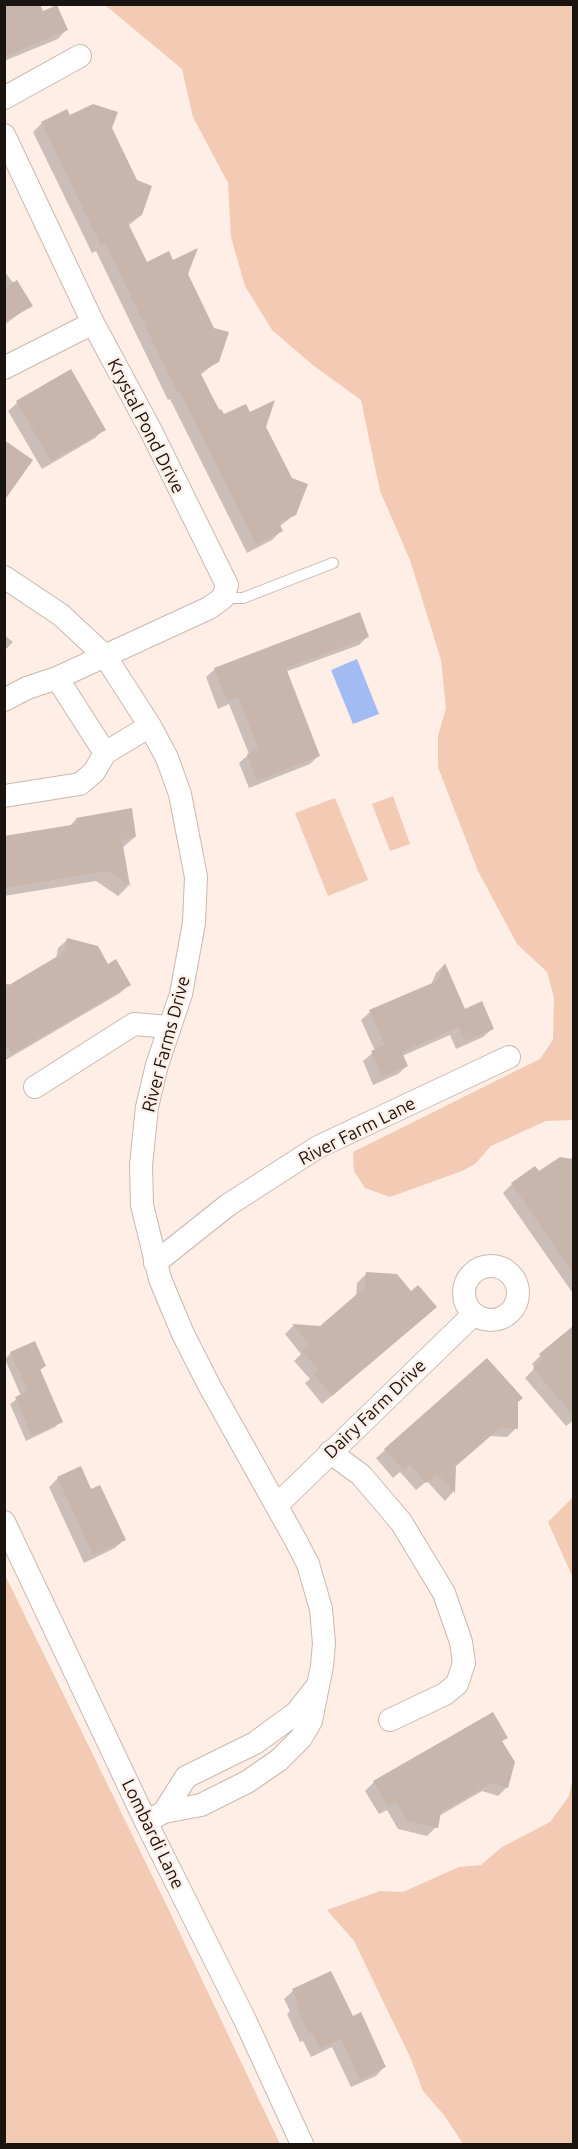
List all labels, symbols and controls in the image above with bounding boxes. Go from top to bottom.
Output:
street label: Krystal Pond Drive [103,355,189,497]
street label: River Farms Drive [137,974,195,1114]
street label: River Farm Lane [295,1092,419,1170]
street label: Dairy Farm Drive [320,1355,430,1463]
street label: Lombardi Lane [117,1776,189,1892]

